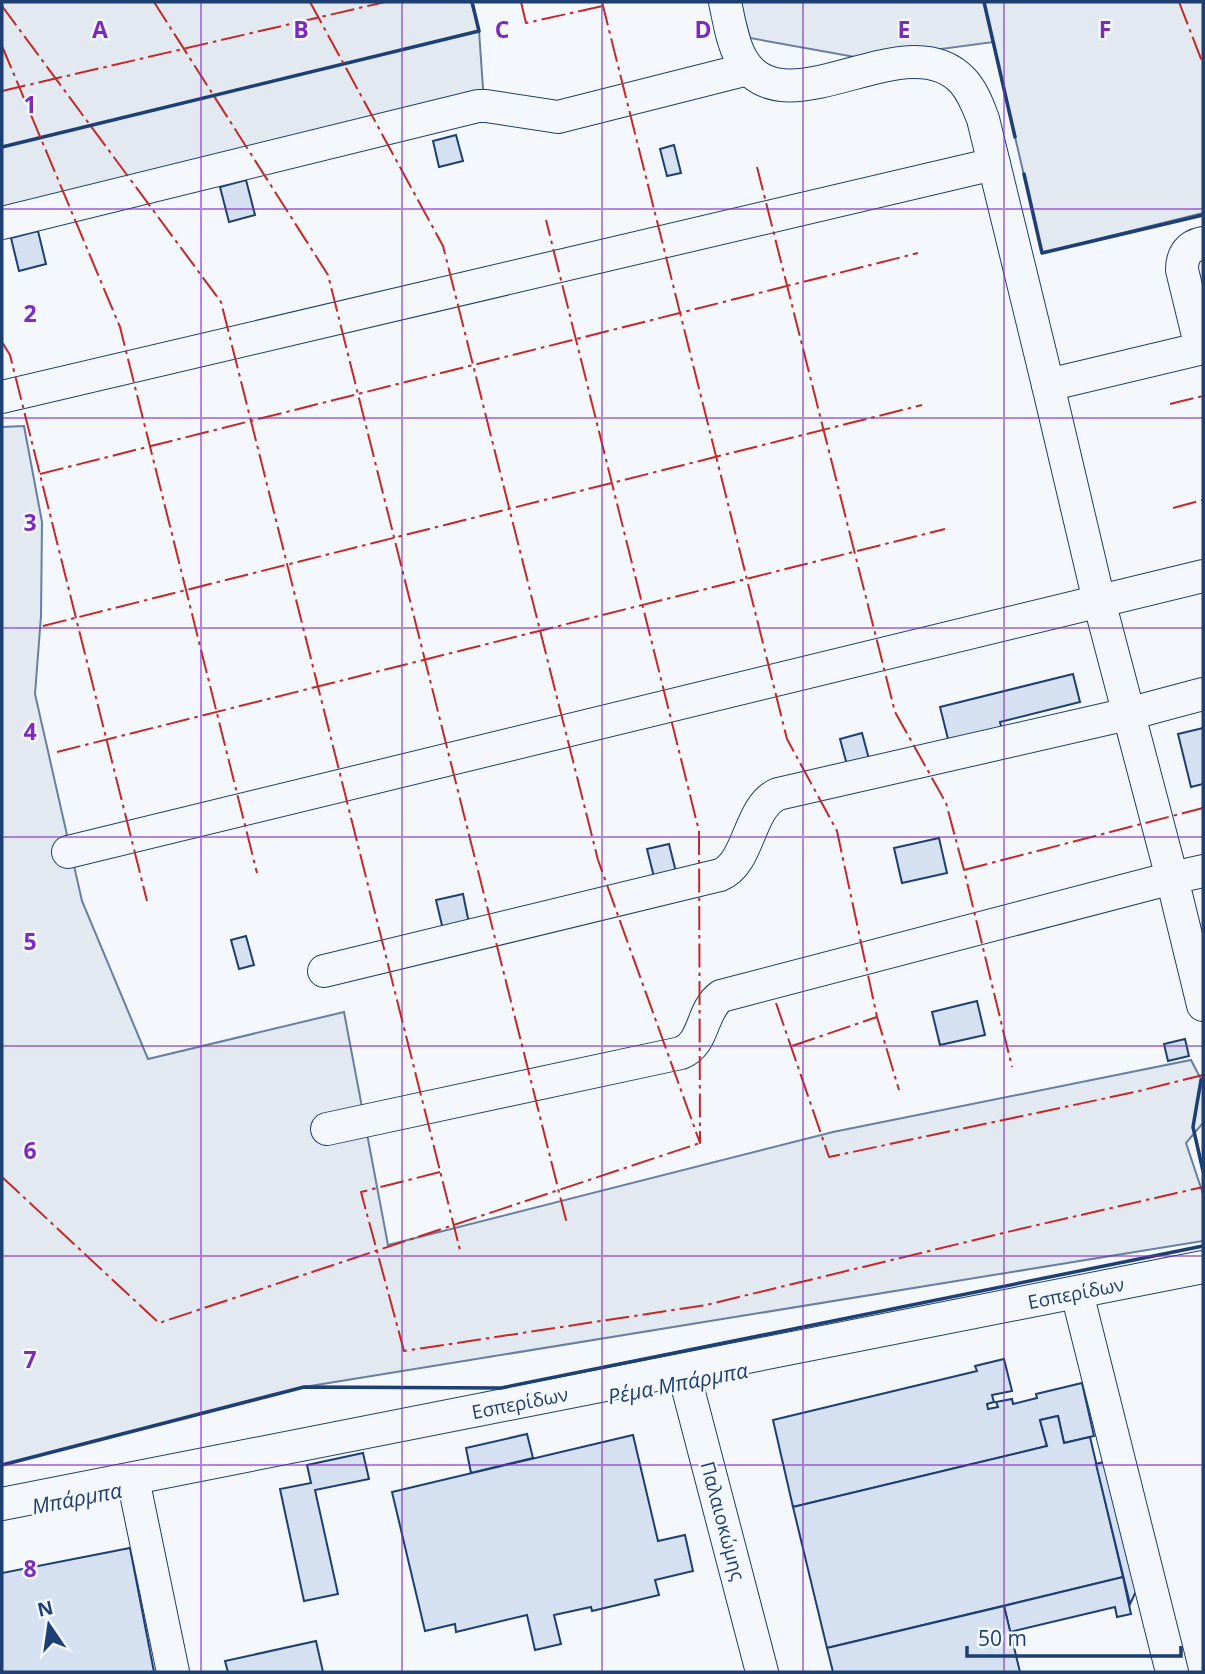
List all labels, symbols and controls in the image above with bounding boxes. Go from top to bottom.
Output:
text: A [92,13,108,45]
text: B [293,13,309,45]
text: C [495,13,509,45]
text: D [694,13,712,45]
text: E [898,13,910,45]
text: F [1099,13,1111,45]
text: 1 [23,88,37,120]
text: 2 [23,297,37,329]
text: 3 [23,506,37,538]
text: 4 [23,715,37,747]
text: 5 [23,925,37,957]
text: 6 [23,1134,37,1166]
street label: Εσπερίδων [1025,1271,1127,1315]
text: 7 [23,1343,37,1375]
water label: Ρέμα Μπάρμπα [605,1356,750,1410]
street label: Εσπερίδων [469,1381,571,1425]
street label: Παλαιοκώμης [695,1459,751,1583]
water label: Μπάρμπα [29,1476,124,1520]
text: 8 [23,1552,37,1584]
north arrow [14,1590,84,1660]
text: N [35,1594,56,1623]
scale bar [967,1614,1180,1658]
text: 50 m [978,1624,1027,1652]

